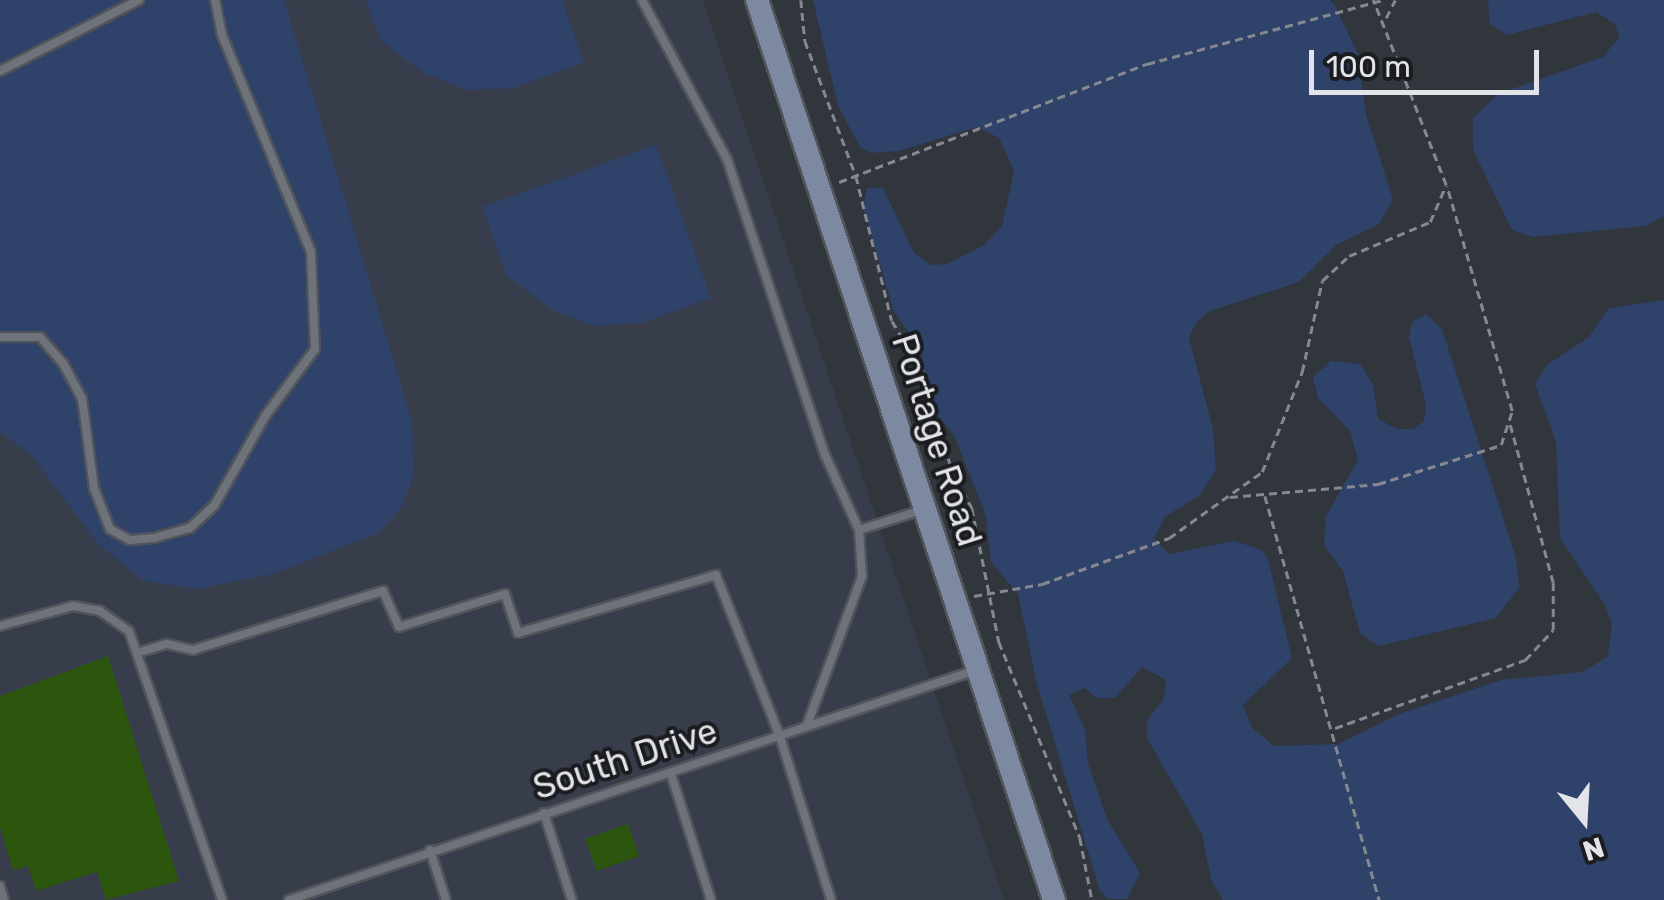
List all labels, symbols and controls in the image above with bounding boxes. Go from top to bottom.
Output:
scale bar [1314,30,1544,92]
text: 100 m [1326,49,1411,85]
street label: Portage Road [883,329,991,551]
street label: South Drive [528,710,722,808]
north arrow [1534,770,1634,870]
text: N [1579,830,1608,868]

